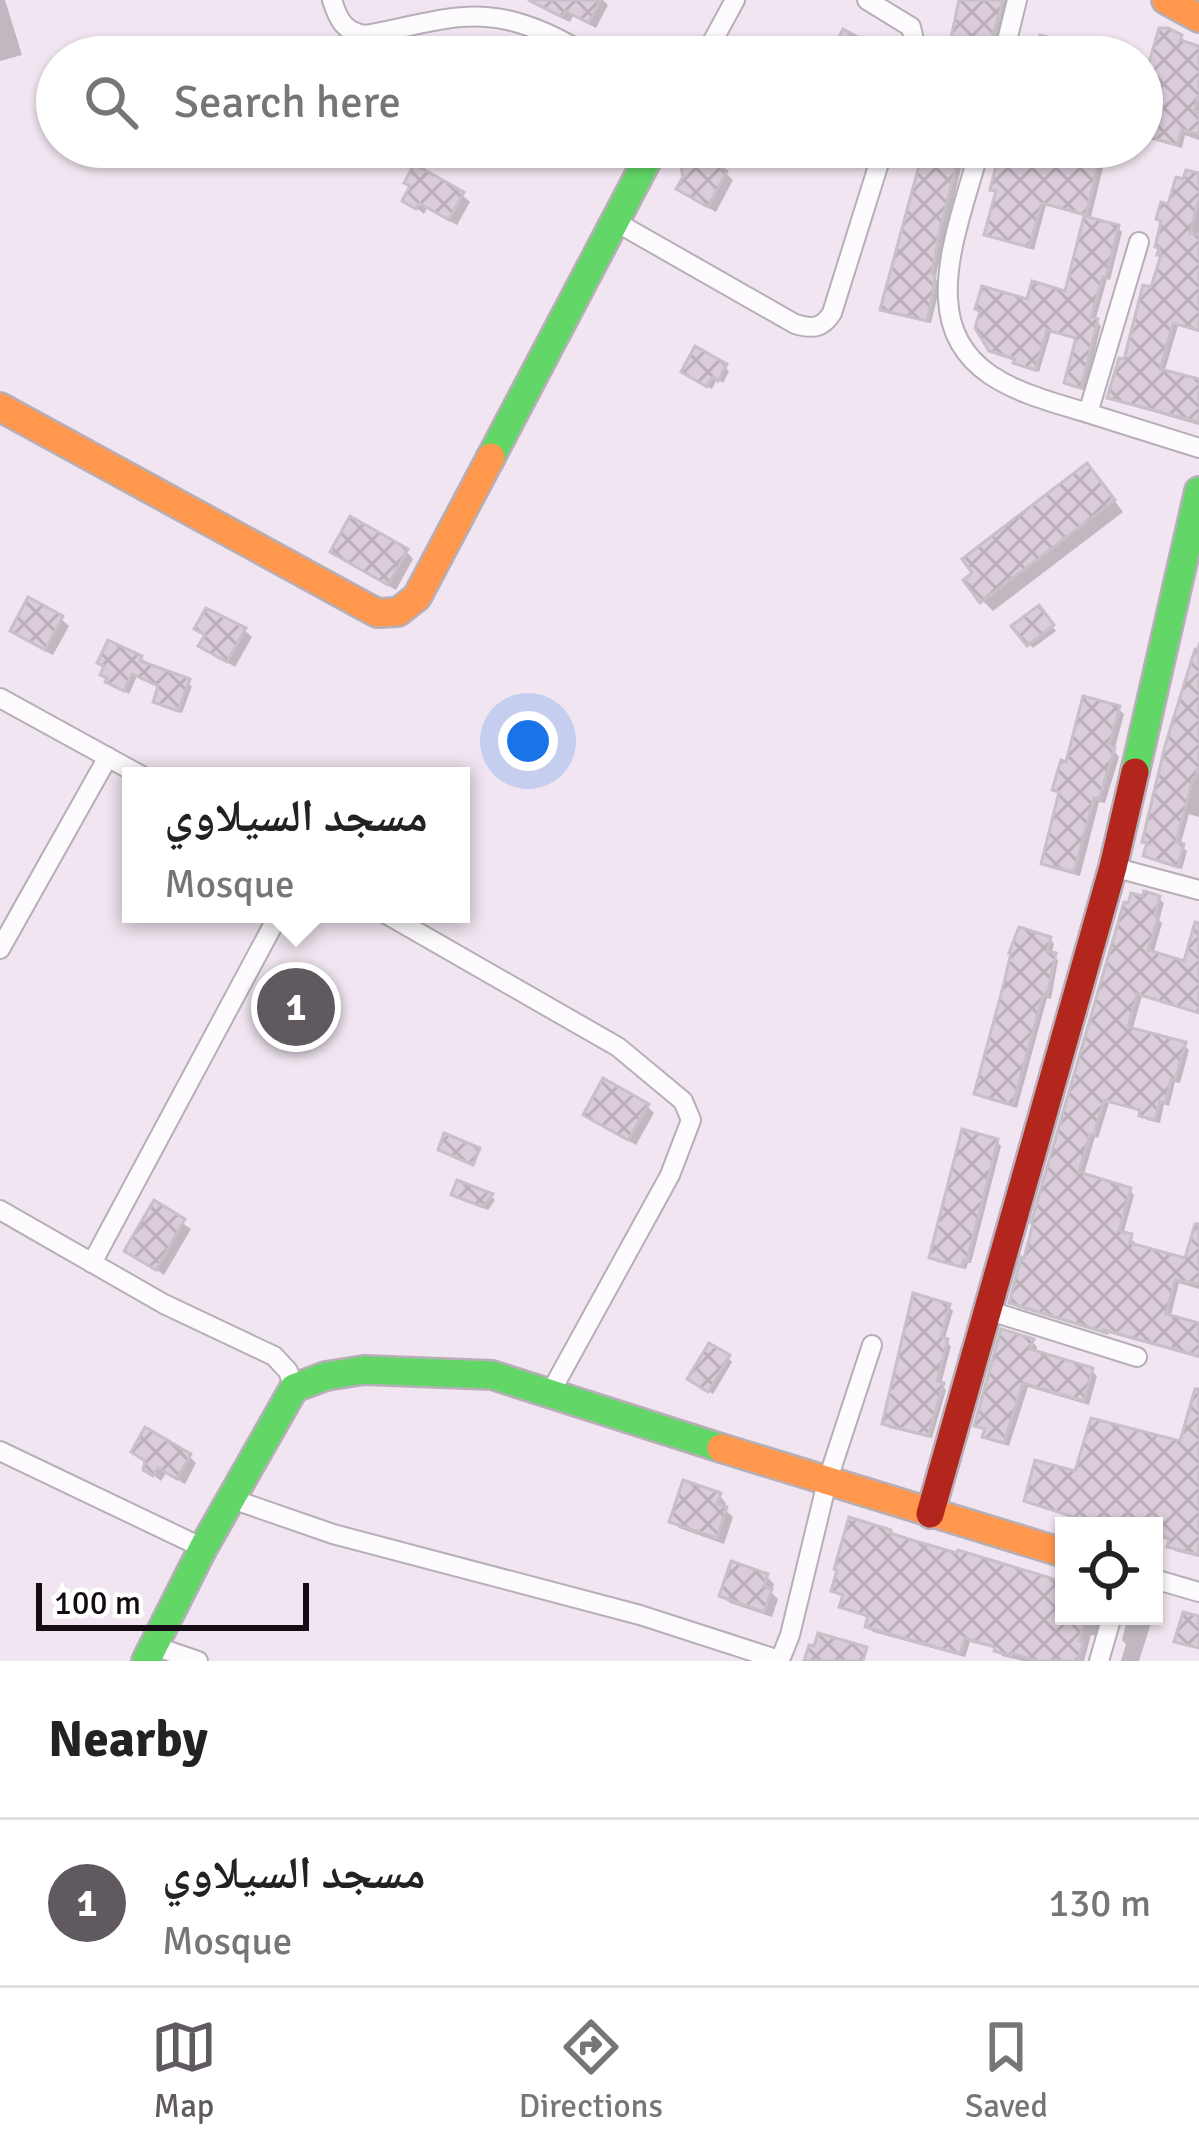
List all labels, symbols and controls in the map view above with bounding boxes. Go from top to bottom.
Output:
search box [36,36,1163,168]
icon: search [78,69,144,135]
text: Search here [174,75,401,130]
your location [498,711,558,771]
popup [122,767,470,923]
text: مسجد السيلاوي [164,789,428,844]
text: Mosque [164,860,295,908]
pin: 1 [257,962,335,1052]
map controls [1055,1517,1163,1625]
button: locate [1055,1517,1163,1625]
scale bar [36,1577,309,1630]
text: 100 m [54,1583,141,1624]
text: Nearby [48,1708,208,1771]
text: مسجد السيلاوي [162,1846,425,1901]
text: 1 [76,1879,98,1927]
text: 130 m [1048,1879,1151,1927]
text: Mosque [162,1917,292,1965]
tab: Map [151,2014,217,2127]
tab: Directions [519,2014,663,2127]
tab: Saved [965,2014,1048,2127]

